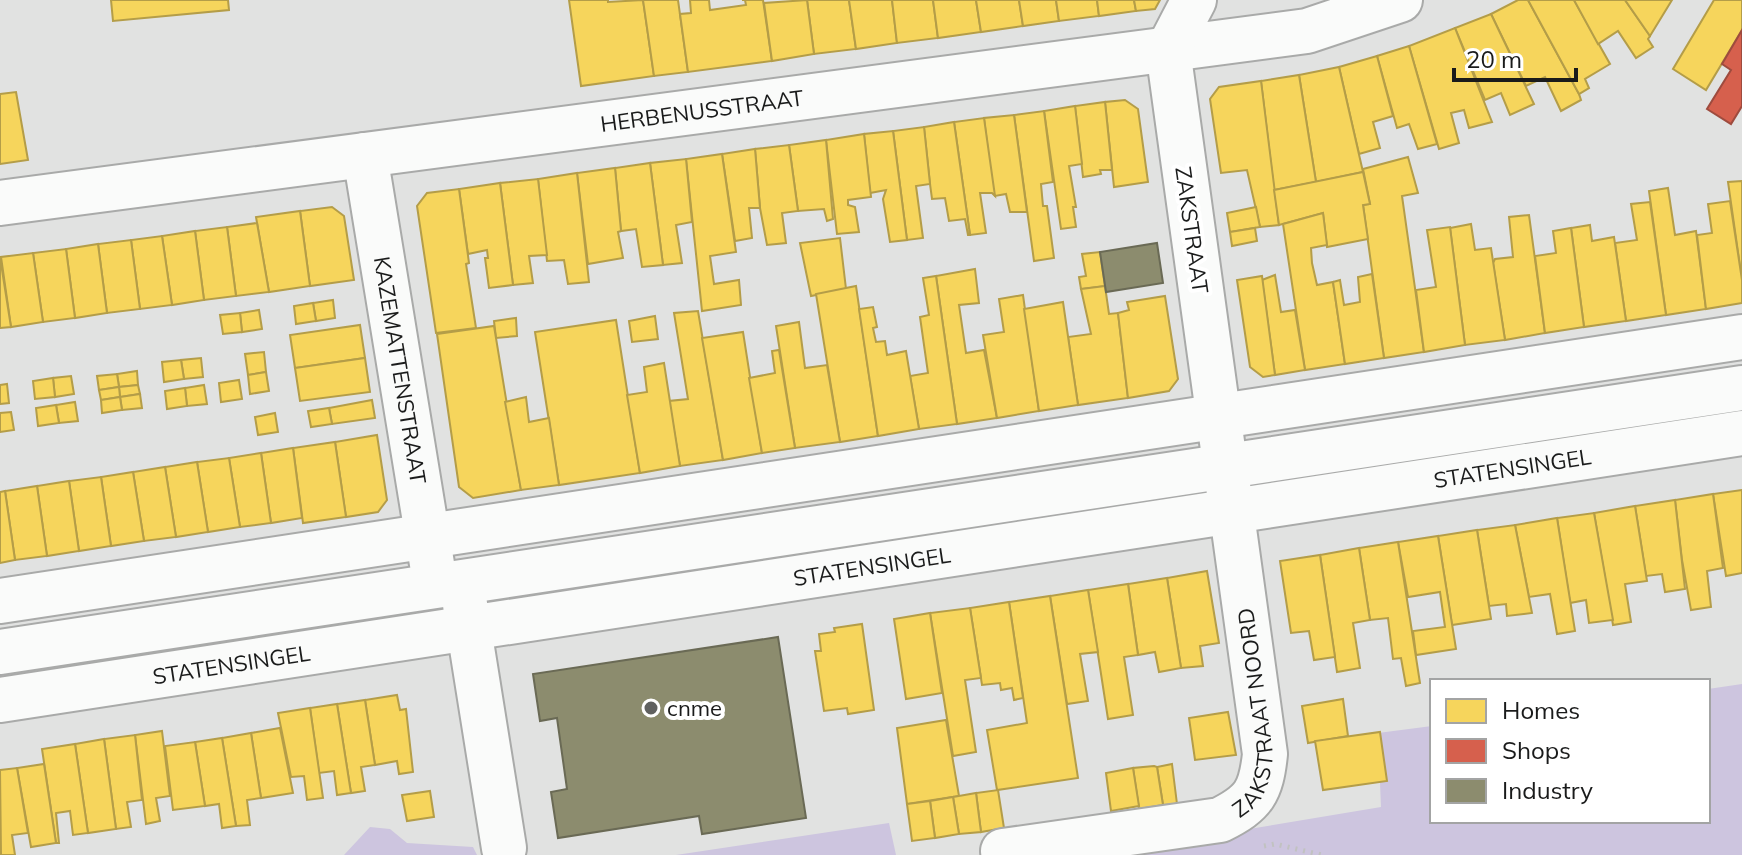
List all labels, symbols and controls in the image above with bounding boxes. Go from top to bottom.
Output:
scale bar [1454,32,1576,82]
text: 20 m [1466,44,1522,74]
street label: HERBENUSSTRAAT [599,83,805,138]
street label: ZAKSTRAAT [1169,165,1215,295]
street label: KAZEMATTENSTRAAT [368,254,433,486]
street label: STATENSINGEL [1432,442,1593,494]
street label: STATENSINGEL [791,540,953,592]
street label: ZAKSTRAAT NOORD [1227,606,1279,823]
street label: STATENSINGEL [151,639,312,690]
legend [1430,679,1710,823]
place label: cnme [667,694,722,722]
text: Homes [1502,695,1580,725]
marker: cnme [642,699,660,717]
text: Shops [1502,735,1571,765]
text: Industry [1502,775,1593,805]

